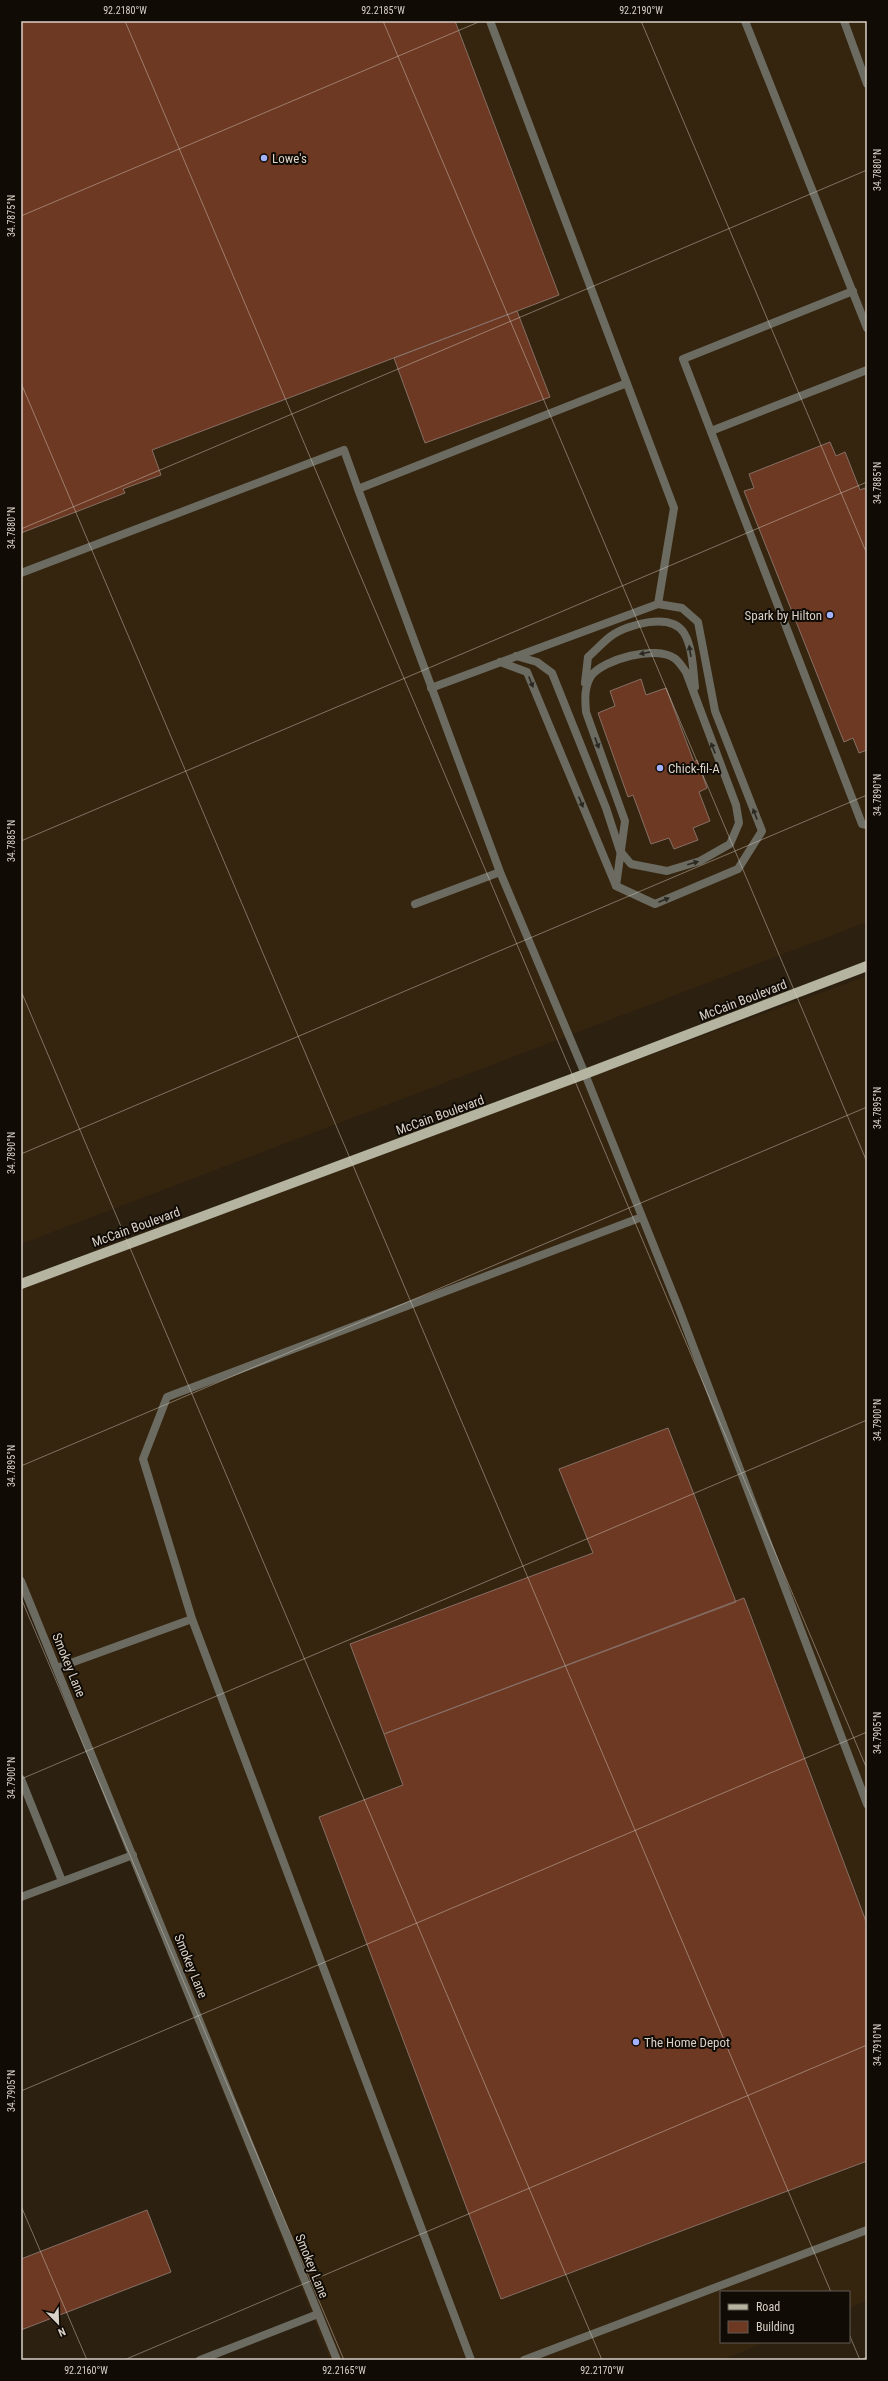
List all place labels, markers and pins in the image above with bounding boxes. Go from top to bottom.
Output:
place label: Lowe's [272,151,307,166]
marker: Lowe's [259,153,269,163]
place label: Spark by Hilton [745,608,822,623]
marker: Spark by Hilton [825,610,835,620]
place label: Chick-fil-A [668,761,720,776]
marker: Chick-fil-A [655,763,665,773]
place label: The Home Depot [644,2035,730,2050]
marker: The Home Depot [631,2037,641,2047]

